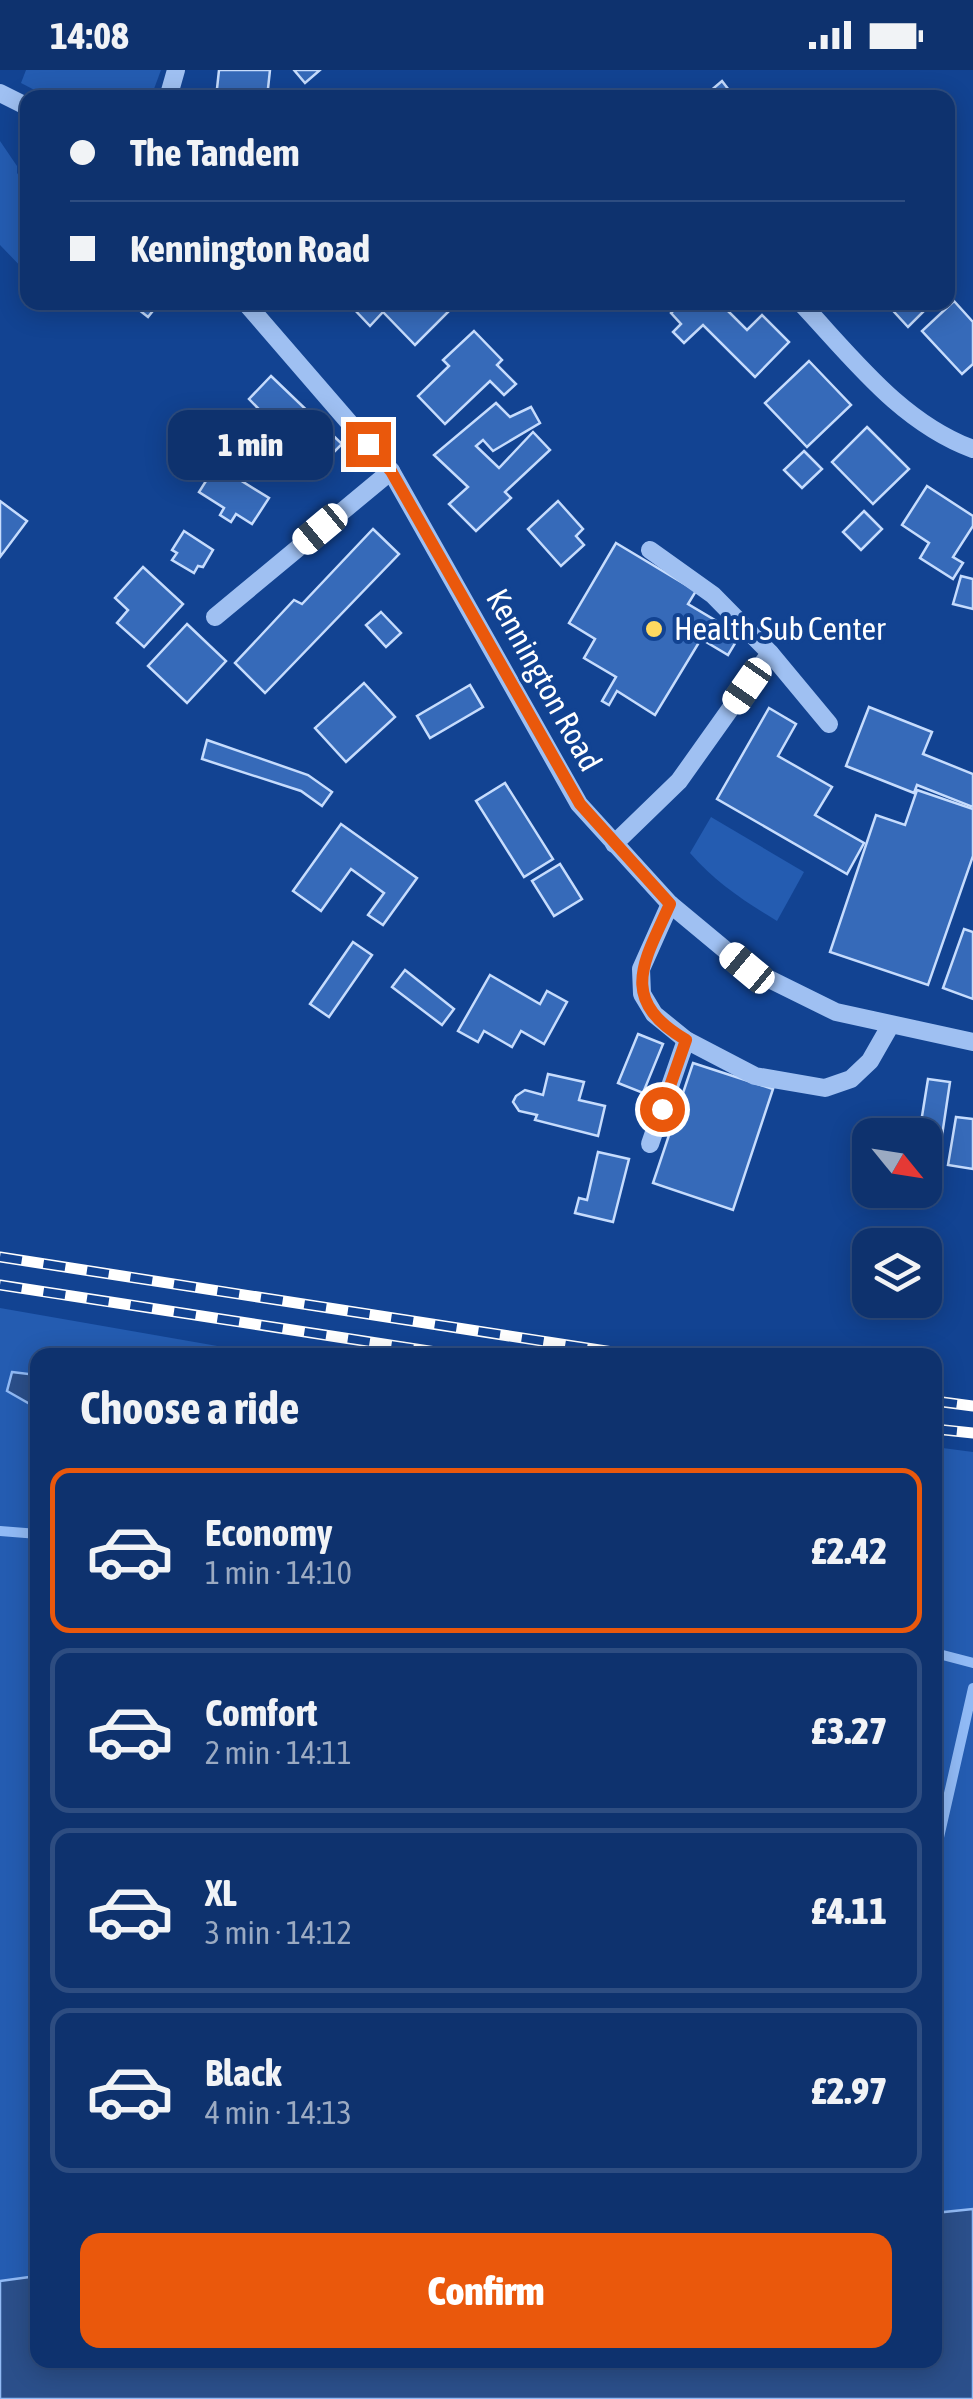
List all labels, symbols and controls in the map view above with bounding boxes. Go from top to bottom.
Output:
text: 14:08 [50,14,129,57]
text: The Tandem [130,131,300,174]
text: Kennington Road [130,227,370,270]
callout: 1 min [168,409,333,479]
route end [346,422,391,467]
text: 1 min [218,426,283,463]
car [287,498,353,560]
street label: Kennington Road [479,582,610,777]
place label: Health Sub Center [674,610,886,647]
marker: Health Sub Center [643,618,665,640]
car [718,653,776,719]
car [714,937,780,999]
route start [640,1087,685,1132]
north arrow [852,1118,942,1208]
map controls [852,1118,942,1318]
button: layers [852,1228,942,1318]
text: Choose a ride [80,1382,299,1434]
icon: car [85,1506,175,1596]
text: Economy [205,1511,332,1554]
text: £2.42 [811,1529,887,1572]
text: 1 min · 14:10 [205,1554,352,1591]
icon: car [85,1686,175,1776]
text: Comfort [205,1691,317,1734]
text: £3.27 [811,1709,887,1752]
text: 2 min · 14:11 [205,1734,352,1771]
icon: car [85,1866,175,1956]
text: XL [205,1871,237,1914]
text: £4.11 [811,1889,887,1932]
text: 3 min · 14:12 [205,1914,352,1951]
icon: car [85,2046,175,2136]
text: Black [205,2051,282,2094]
text: £2.97 [811,2069,887,2112]
text: 4 min · 14:13 [205,2094,352,2131]
button: Confirm [80,2233,892,2348]

